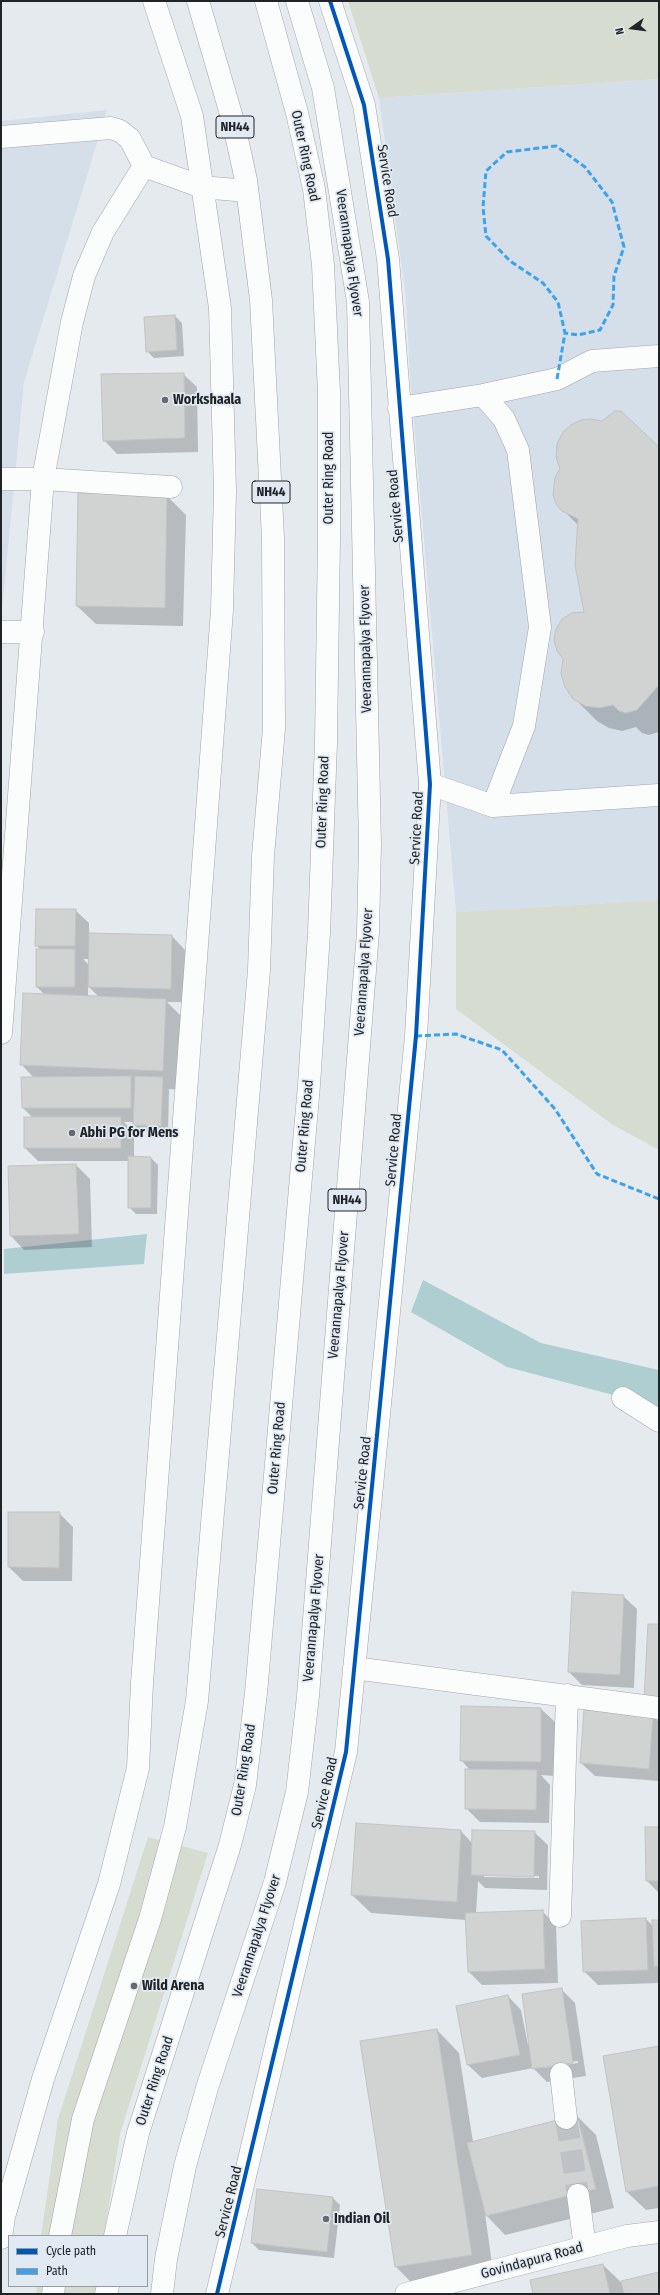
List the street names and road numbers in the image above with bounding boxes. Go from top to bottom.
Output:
street label: Outer Ring Road [287,109,323,203]
road number: NH44 [216,116,254,138]
street label: Service Road [373,143,401,219]
street label: Veerannapalya Flyover [332,188,366,318]
street label: Outer Ring Road [321,431,337,525]
street label: Service Road [384,469,408,543]
road number: NH44 [252,481,290,503]
street label: Veerannapalya Flyover [356,585,376,713]
street label: Outer Ring Road [313,755,333,849]
street label: Service Road [407,791,427,865]
street label: Veerannapalya Flyover [351,907,377,1037]
street label: Outer Ring Road [293,1079,317,1173]
street label: Service Road [382,1113,406,1187]
road number: NH44 [328,1189,366,1211]
street label: Veerannapalya Flyover [325,1230,353,1360]
street label: Outer Ring Road [265,1401,289,1495]
street label: Service Road [351,1436,375,1510]
street label: Veerannapalya Flyover [300,1553,328,1683]
street label: Outer Ring Road [228,1723,260,1817]
street label: Service Road [309,1755,341,1831]
street label: Veerannapalya Flyover [229,1872,285,2000]
street label: Outer Ring Road [133,2034,177,2128]
street label: Service Road [212,2164,246,2240]
street label: Govindapura Road [479,2239,585,2283]

